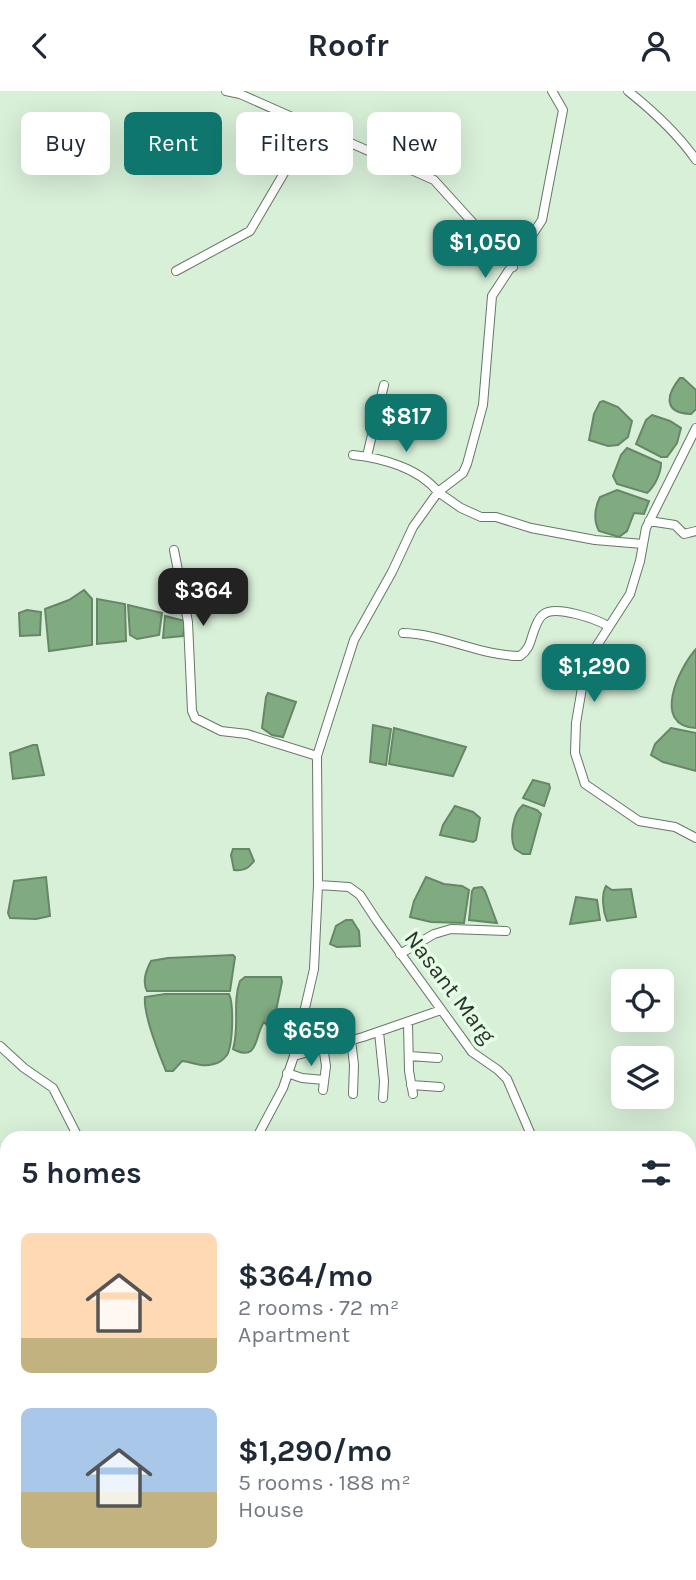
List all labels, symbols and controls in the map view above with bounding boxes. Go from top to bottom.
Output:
icon: back [21,27,59,65]
text: Roofr [307,27,389,64]
icon: person [637,27,675,65]
chip: Buy [21,112,110,175]
chip: Rent [124,112,222,175]
chip: Filters [236,112,353,175]
chip: New [367,112,461,175]
pin: $1,050 [428,221,542,280]
text: $1,050 [449,229,521,256]
pin: $817 [365,395,447,454]
text: $817 [381,403,431,430]
pin: $364 [162,568,244,628]
text: $364 [174,577,232,604]
pin: $1,290 [537,645,651,704]
text: $1,290 [558,653,630,680]
street label: Nasant Marg [399,925,501,1049]
map controls [611,969,674,1109]
button: locate [611,969,674,1032]
pin: $659 [270,1009,352,1068]
text: $659 [282,1017,340,1044]
button: layers [611,1046,674,1109]
icon: filters [637,1154,675,1192]
text: 5 homes [21,1155,142,1191]
text: $364/mo [238,1258,373,1294]
icon: home [77,1261,161,1345]
text: 2 rooms · 72 m² [238,1294,399,1321]
text: Apartment [238,1321,350,1348]
text: $1,290/mo [238,1433,392,1469]
icon: home [77,1436,161,1520]
text: 5 rooms · 188 m² [238,1469,411,1496]
text: House [238,1496,304,1523]

